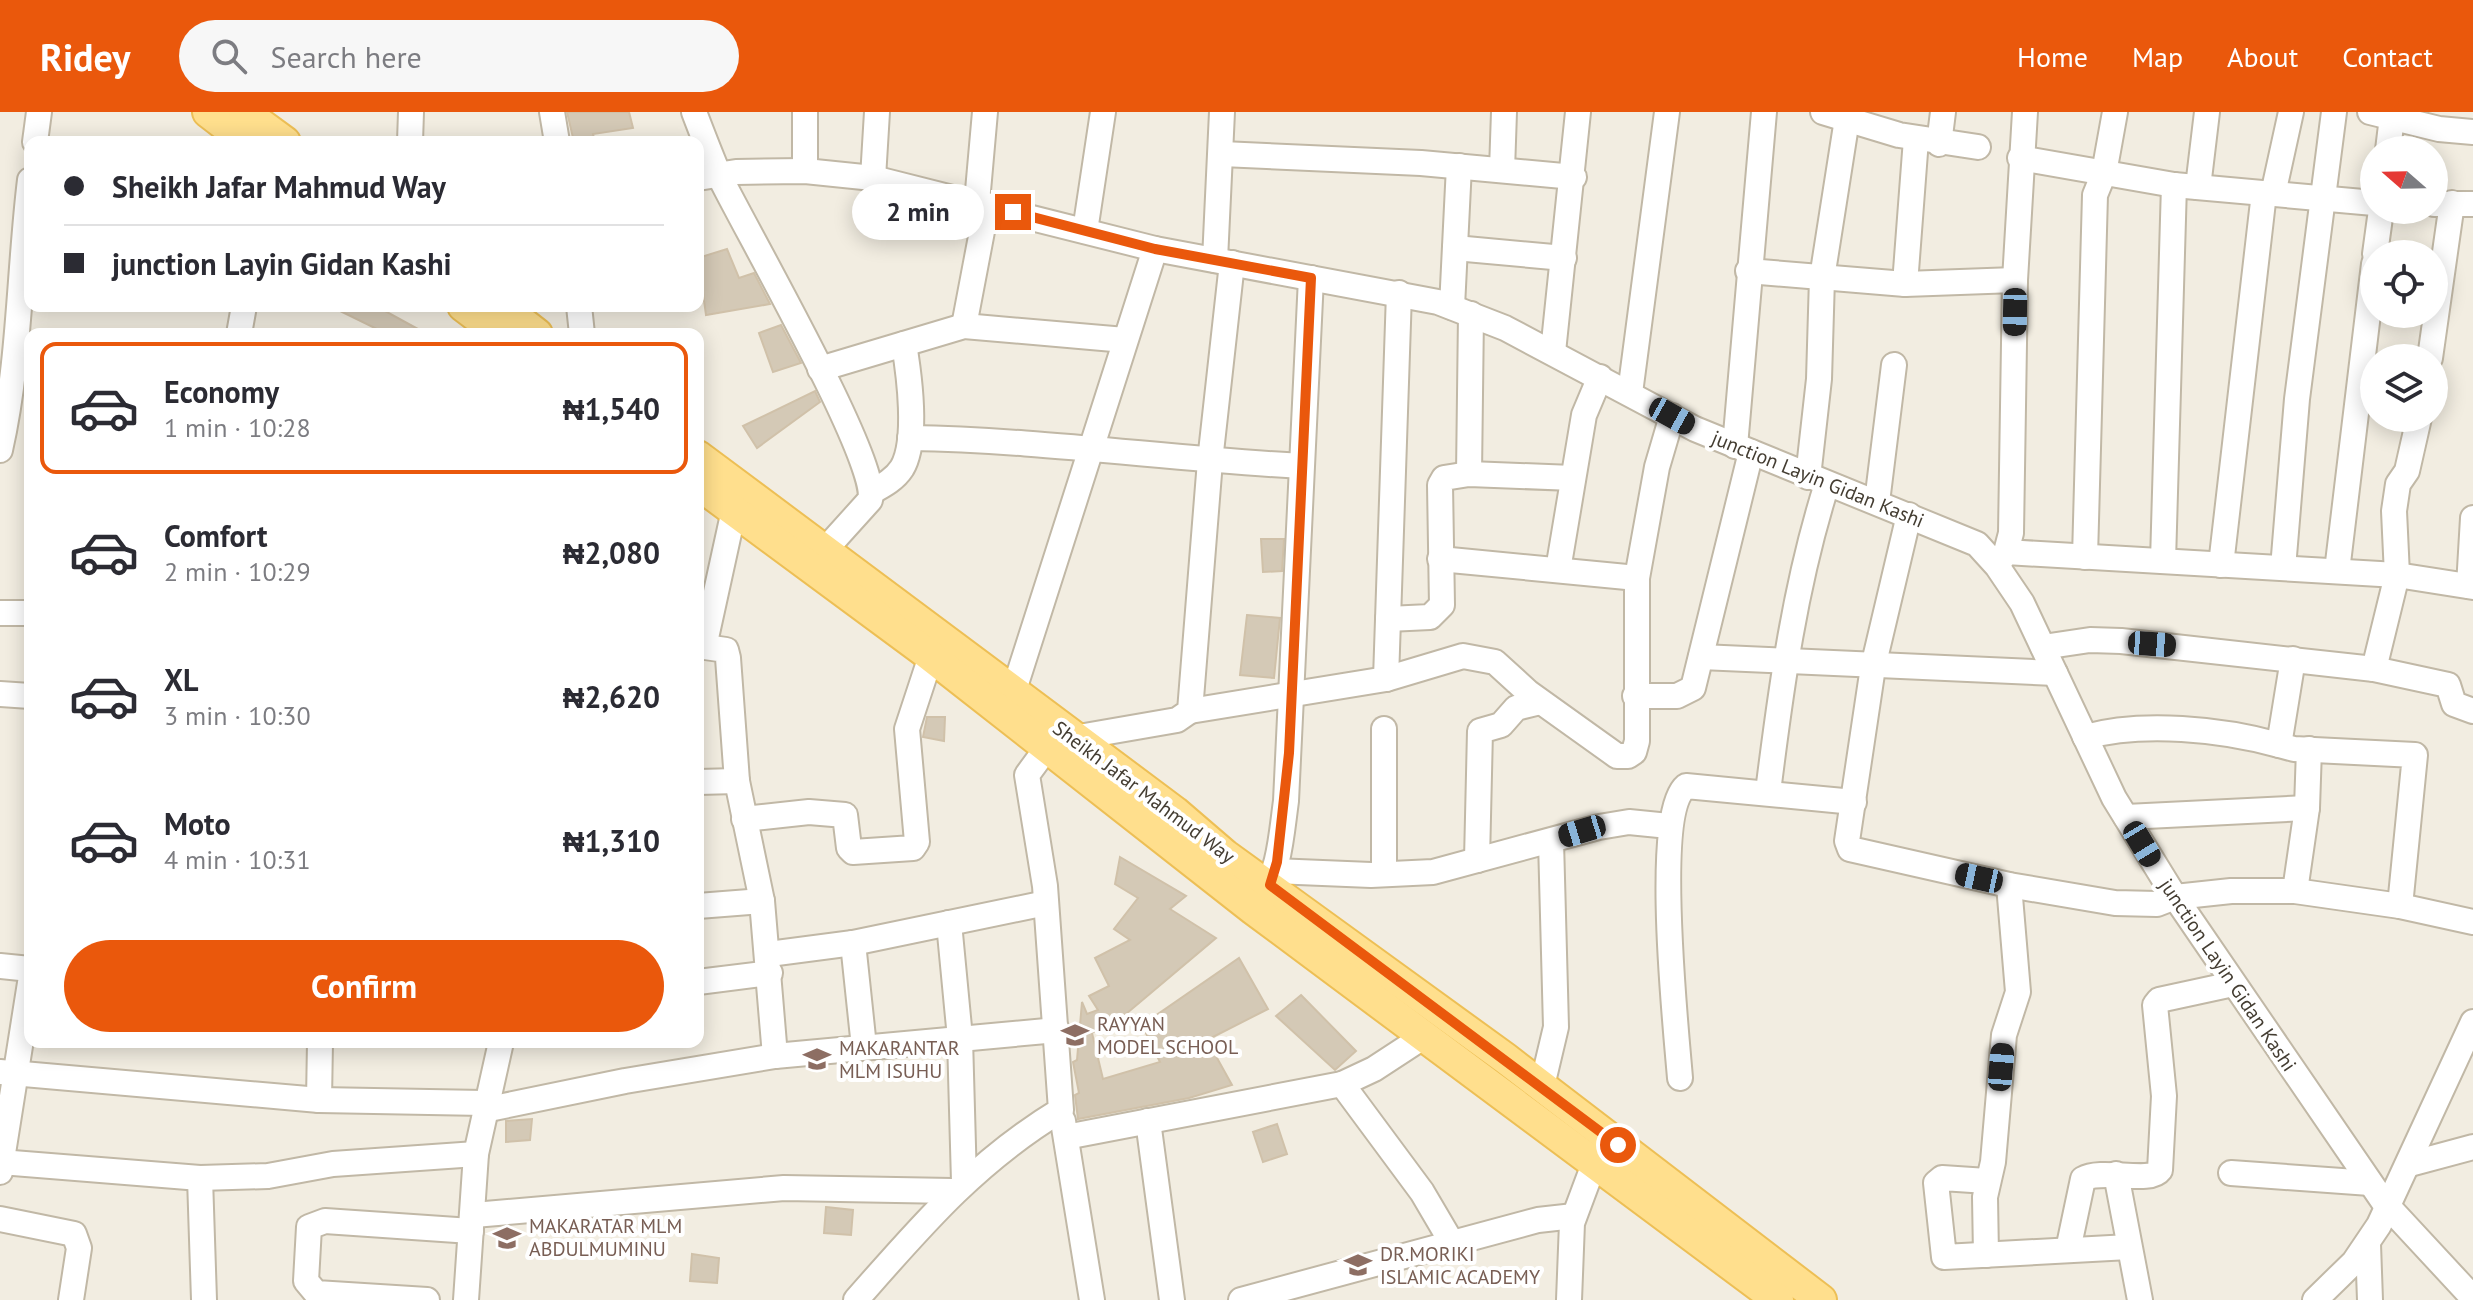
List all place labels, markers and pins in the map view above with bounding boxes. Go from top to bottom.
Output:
place label: RAYYAN MODEL SCHOOL [1097,1011,1238,1060]
school or university icon: RAYYAN MODEL SCHOOL [1060,1020,1090,1050]
place label: MAKARANTAR MLM ISUHU [839,1035,960,1084]
school or university icon: MAKARANTAR MLM ISUHU [802,1044,832,1074]
place label: MAKARATAR MLM ABDULMUMINU [529,1213,682,1262]
school or university icon: MAKARATAR MLM ABDULMUMINU [492,1223,522,1253]
place label: DR.MORIKI ISLAMIC ACADEMY [1380,1241,1541,1290]
school or university icon: DR.MORIKI ISLAMIC ACADEMY [1343,1250,1373,1280]

